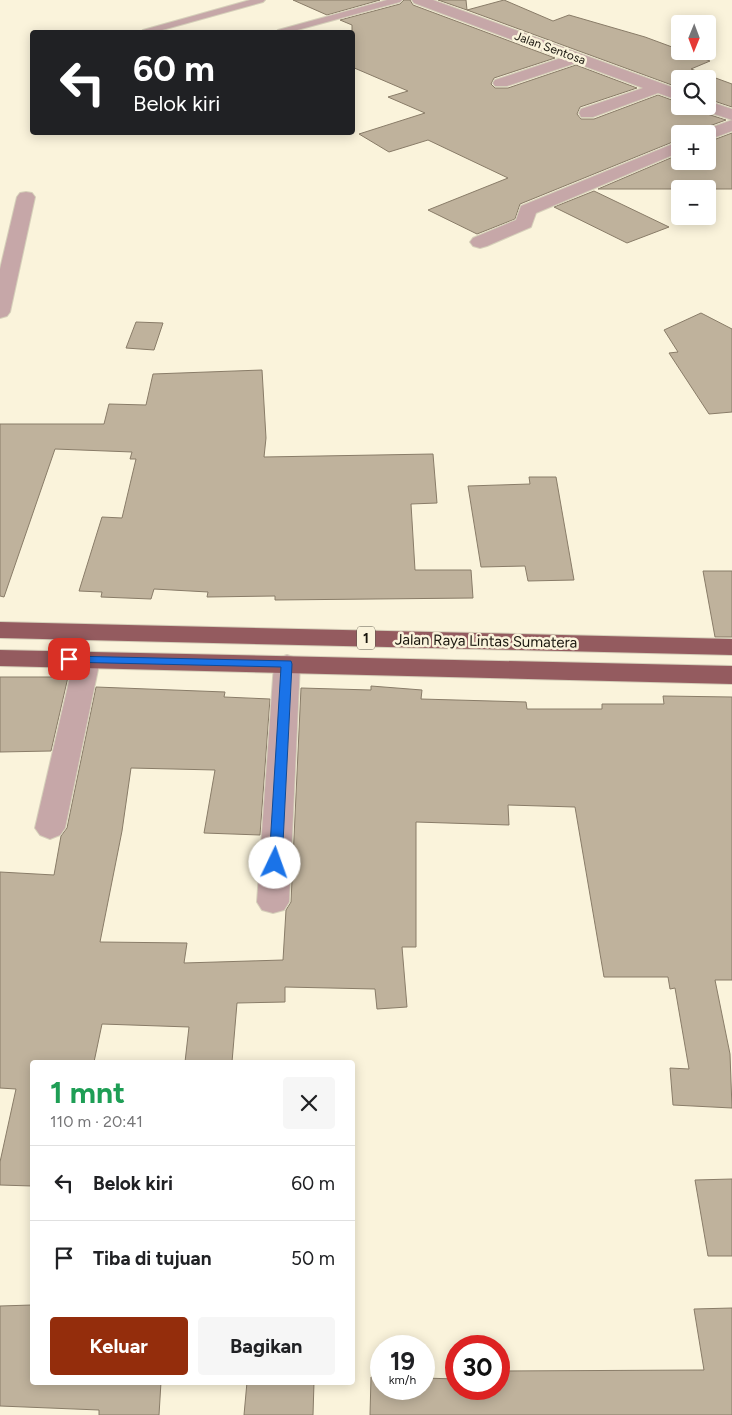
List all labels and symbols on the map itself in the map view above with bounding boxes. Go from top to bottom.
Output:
north arrow [671,15,716,60]
street label: Jalan Sentosa [513,29,587,67]
road number: 1 [357,626,375,650]
street label: Jalan Raya Lintas Sumatera [395,630,577,652]
pin [48,638,90,680]
position arrow [248,836,300,888]
speed limit sign: 30 [445,1335,510,1400]

